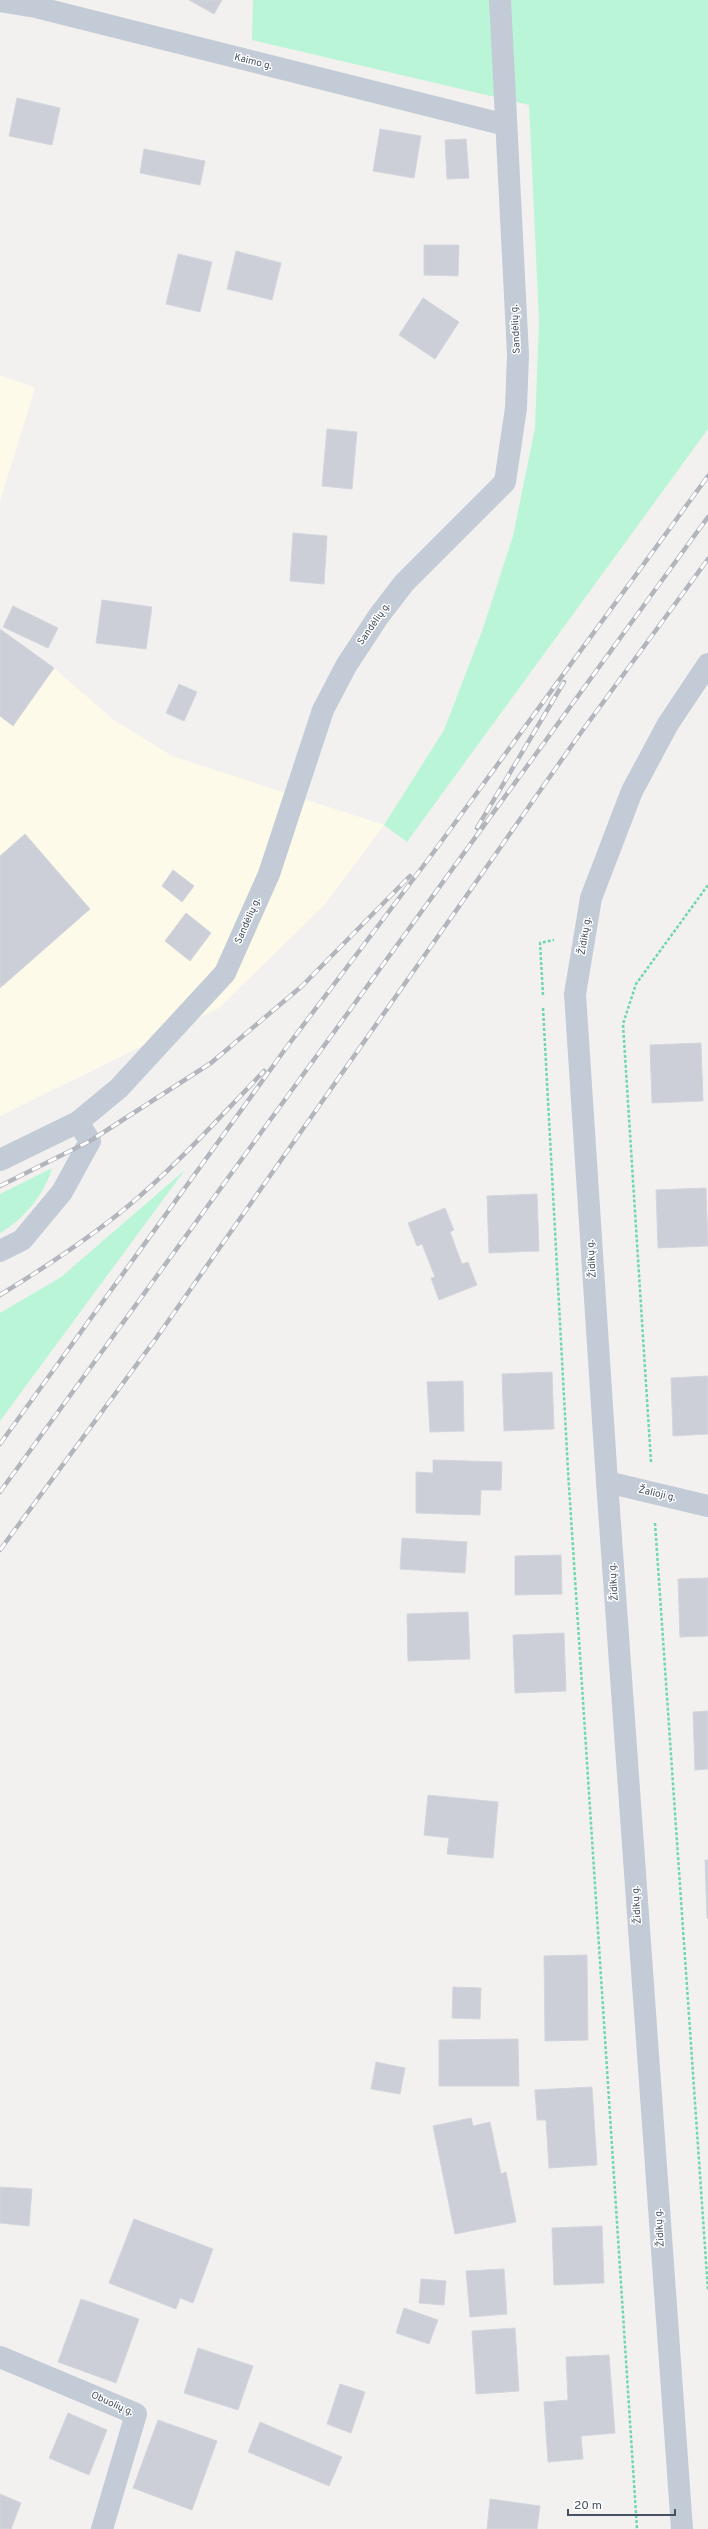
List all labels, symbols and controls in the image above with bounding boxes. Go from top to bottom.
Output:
street label: Kaimo g. [233,51,273,73]
street label: Sandėlių g. [508,304,524,354]
street label: Sandėlių g. [355,600,393,648]
street label: Sandėlių g. [232,896,264,946]
street label: Židikų g. [576,916,594,956]
street label: Židikų g. [584,1239,600,1279]
street label: Žalioji g. [637,1483,677,1505]
street label: Židikų g. [606,1562,622,1602]
street label: Židikų g. [629,1885,645,1925]
street label: Židikų g. [652,2208,668,2248]
street label: Obuolių g. [89,2389,135,2419]
scale bar [568,2491,675,2517]
text: 20 m [574,2498,602,2514]

